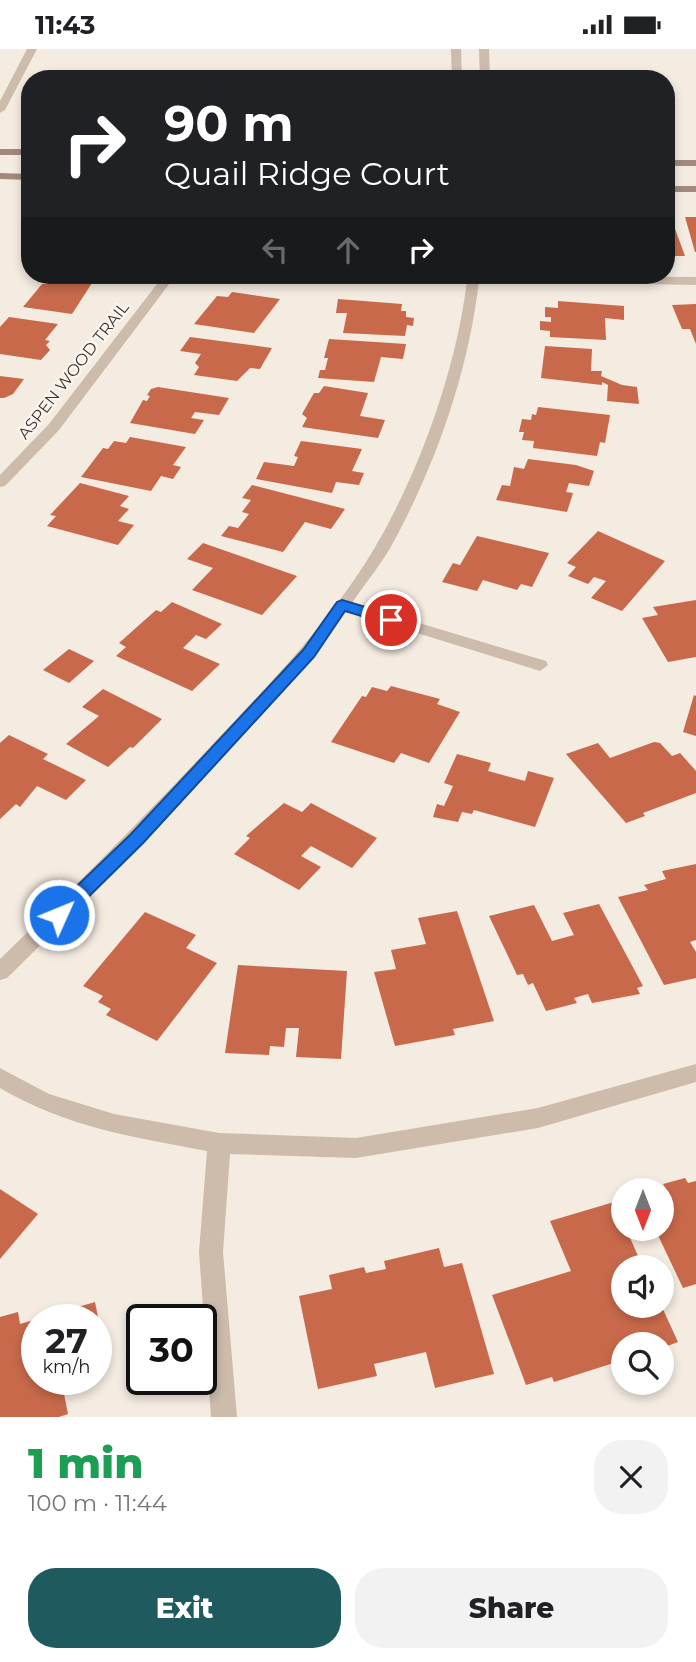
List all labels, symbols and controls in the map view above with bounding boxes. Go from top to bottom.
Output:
text: 11:43 [35,9,95,41]
text: 90 m [164,94,294,153]
icon: right [49,98,140,189]
text: Quail Ridge Court [164,154,450,193]
icon: left [256,231,294,269]
icon: ahead [329,231,367,269]
icon: right [402,231,440,269]
street label: ASPEN WOOD TRAIL [14,298,133,443]
pin [361,590,421,650]
icon: arrive [372,601,410,639]
position arrow [22,878,96,952]
north arrow [611,1178,674,1241]
map controls [611,1178,674,1395]
button: sound [611,1255,674,1318]
speed limit sign: 30 [126,1304,217,1395]
text: 27 [45,1319,88,1362]
button: search [611,1332,674,1395]
text: km/h [42,1356,91,1378]
text: 1 min [28,1437,144,1489]
button: close [594,1440,668,1514]
text: 100 m · 11:44 [28,1489,167,1517]
button: Exit [28,1568,341,1648]
button: Share [355,1568,668,1648]

